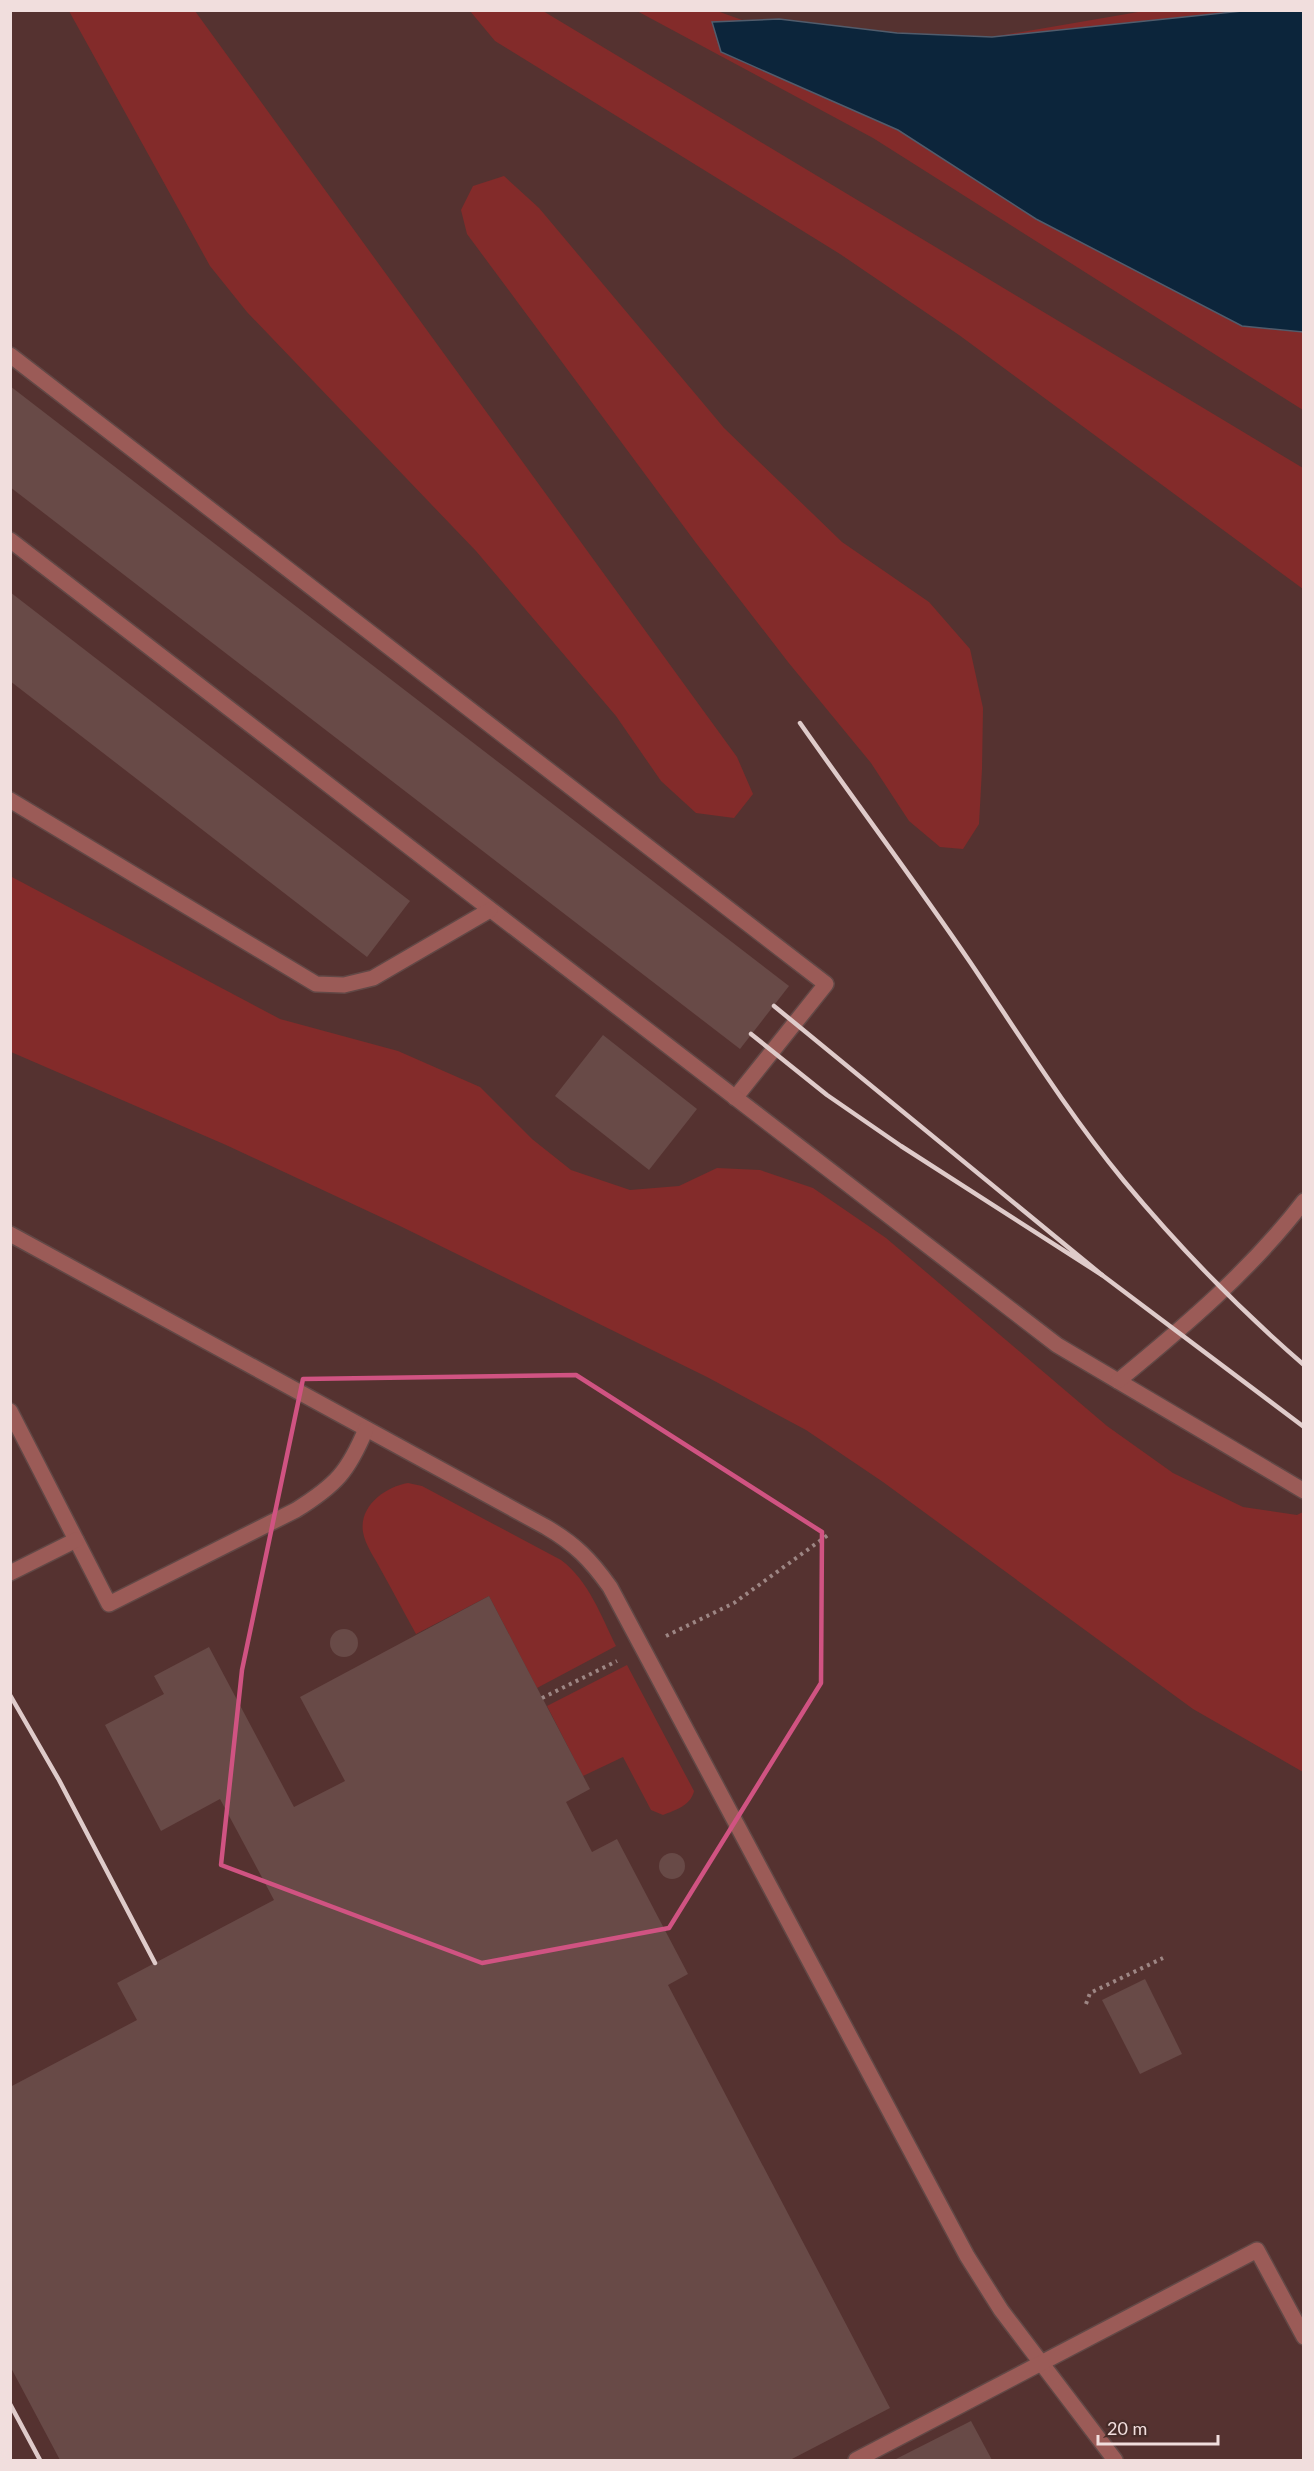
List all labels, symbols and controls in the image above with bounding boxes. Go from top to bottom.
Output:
scale bar [1098,2408,1218,2446]
text: 20 m [1107,2417,1147,2439]

